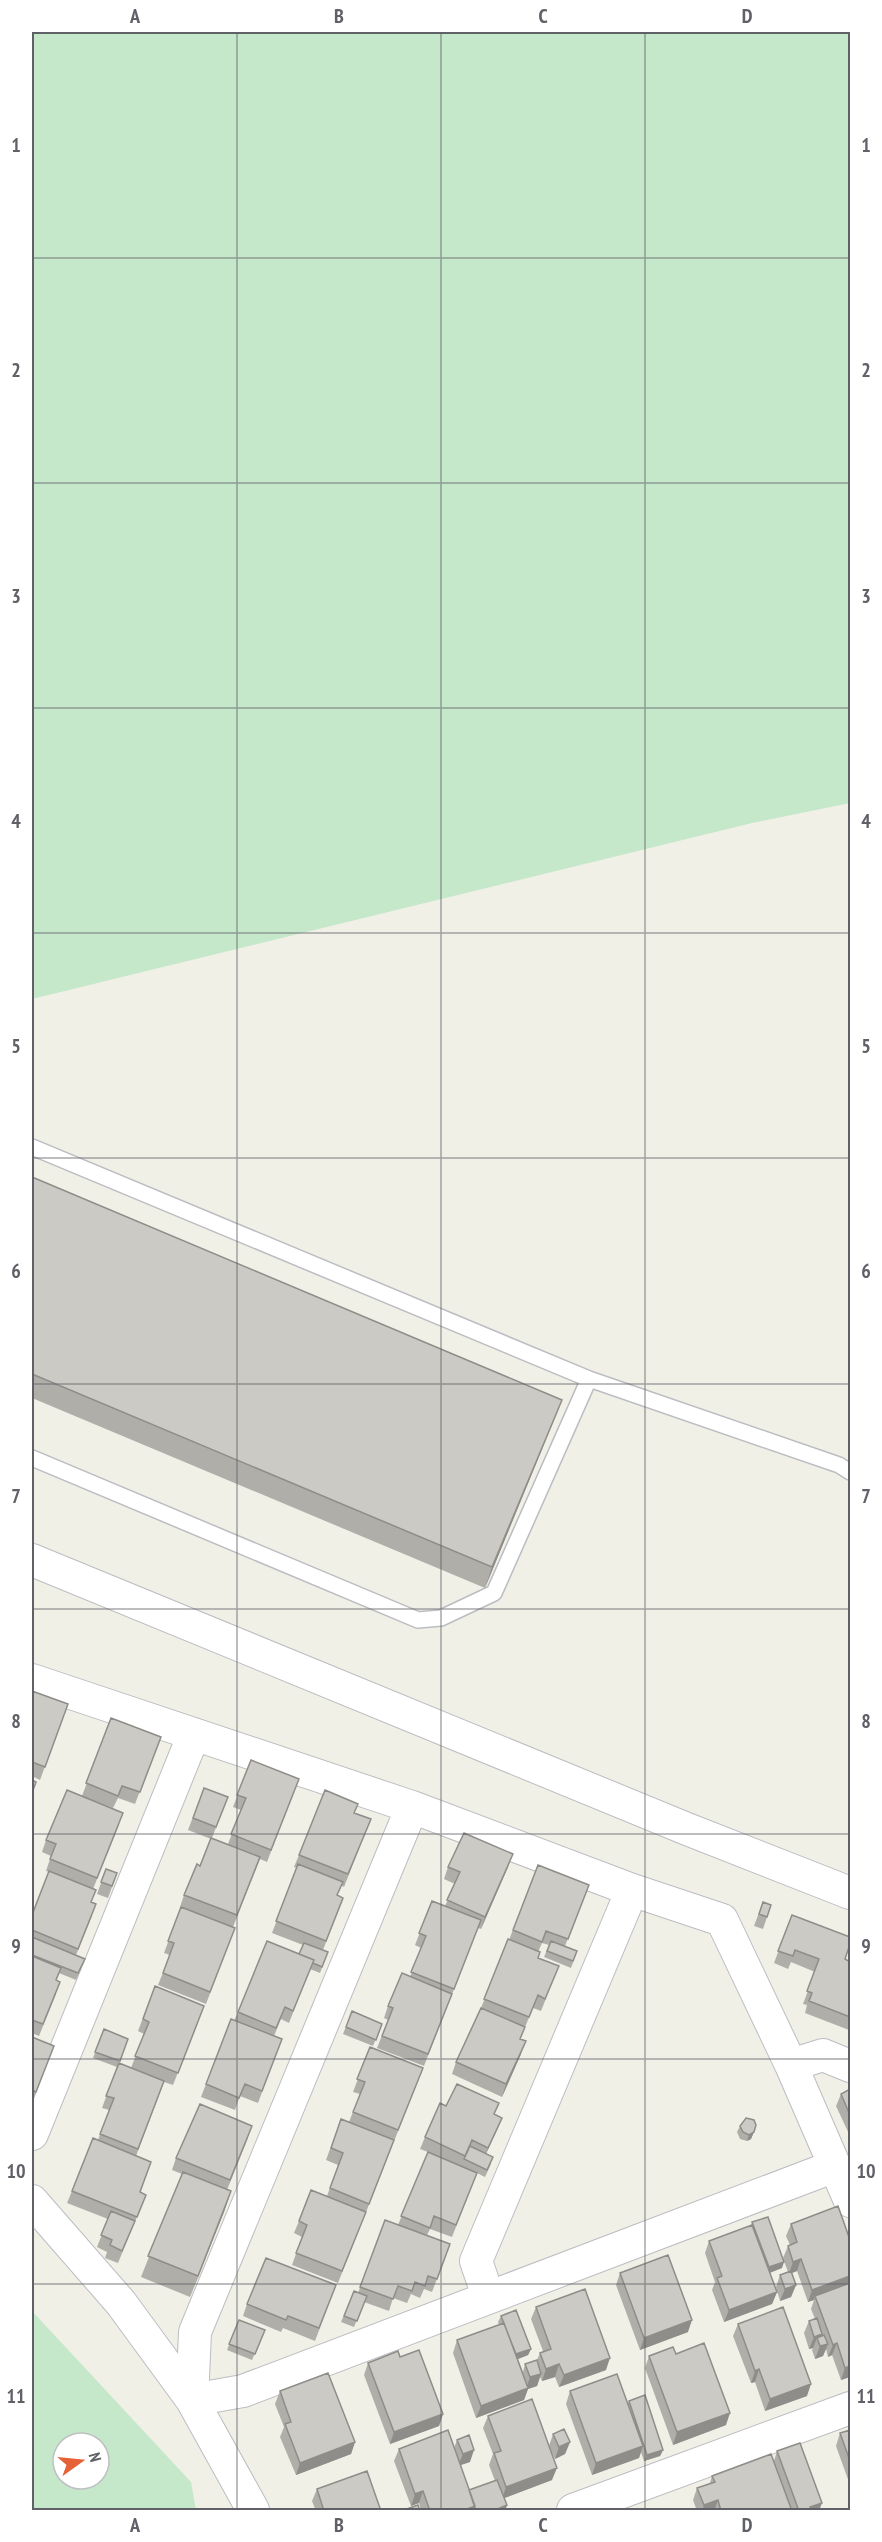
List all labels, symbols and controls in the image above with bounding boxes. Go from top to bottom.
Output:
text: A [129,3,141,29]
text: B [334,3,344,29]
text: C [538,3,548,29]
text: D [742,3,753,29]
text: 1 [11,132,21,158]
text: 1 [861,132,871,158]
text: 2 [11,357,21,383]
text: 2 [861,357,871,383]
text: 3 [11,583,21,609]
text: 3 [861,583,871,609]
text: 4 [11,808,21,834]
text: 4 [861,808,871,834]
text: 5 [11,1033,21,1059]
text: 5 [861,1033,871,1059]
text: 6 [11,1258,21,1284]
text: 6 [861,1258,871,1284]
text: 7 [11,1483,21,1509]
text: 7 [861,1483,871,1509]
text: 8 [11,1708,21,1734]
text: 8 [861,1708,871,1734]
text: 9 [11,1933,21,1959]
text: 9 [861,1933,871,1959]
text: 10 [6,2158,26,2184]
text: 10 [856,2158,876,2184]
text: 11 [6,2383,26,2409]
text: 11 [856,2383,876,2409]
north arrow [51,2431,111,2491]
text: N [85,2450,106,2464]
text: A [129,2512,141,2538]
text: B [334,2512,344,2538]
text: C [538,2512,548,2538]
text: D [742,2512,753,2538]

